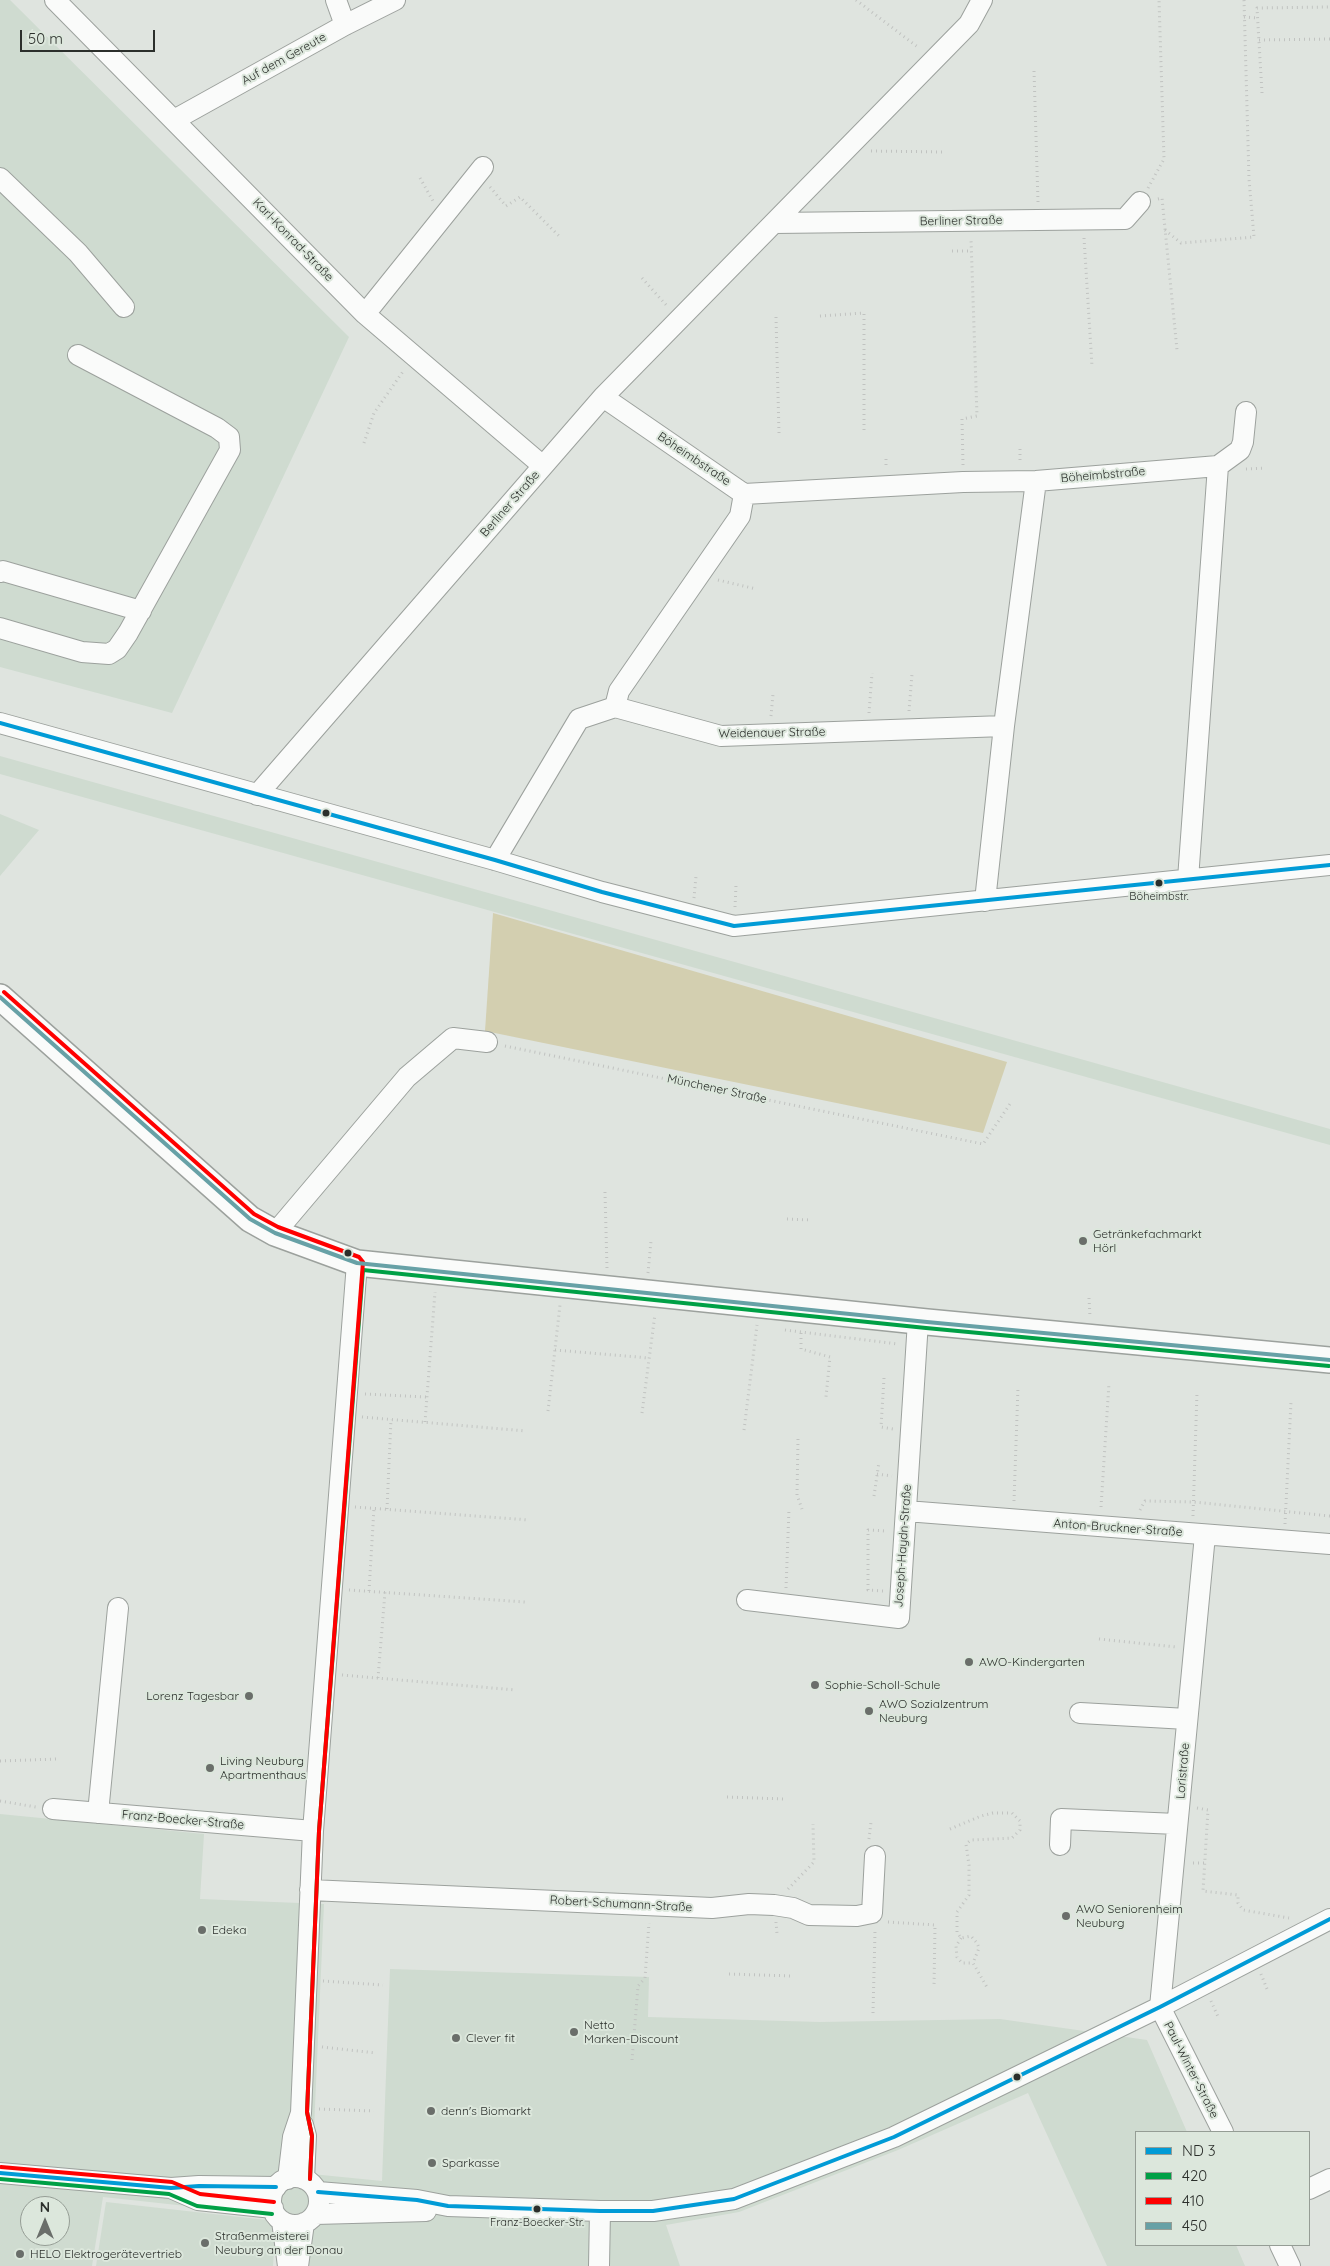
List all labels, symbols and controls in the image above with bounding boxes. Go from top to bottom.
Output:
scale bar [22,20,158,52]
text: 50 m [28,29,63,48]
street label: Auf dem Gereute [239,30,329,88]
street label: Karl-Konrad-Straße [250,196,336,284]
street label: Berliner Straße [920,213,1002,229]
street label: Böheimbstraße [655,429,733,489]
street label: Böheimbstraße [1060,464,1146,486]
street label: Berliner Straße [477,468,543,540]
street label: Weidenauer Straße [718,725,826,741]
unlabelled marker [321,808,331,818]
marker: Böheimbstr. [1154,878,1164,888]
place label: Böheimbstr. [1129,890,1189,904]
street label: Münchener Straße [666,1071,768,1107]
place label: Getränkefachmarkt Hörl [1093,1227,1202,1255]
marker: Getränkefachmarkt Hörl [1077,1235,1089,1247]
unlabelled marker [343,1248,353,1258]
street label: Joseph-Haydn-Straße [892,1484,914,1608]
street label: Anton-Bruckner-Straße [1053,1516,1183,1540]
place label: AWO-Kindergarten [979,1655,1085,1669]
marker: AWO-Kindergarten [963,1656,975,1668]
place label: Sophie-Scholl-Schule [825,1678,940,1692]
marker: Sophie-Scholl-Schule [809,1679,821,1691]
place label: Lorenz Tagesbar [146,1689,239,1703]
marker: Lorenz Tagesbar [243,1690,255,1702]
place label: AWO Sozialzentrum Neuburg [879,1697,989,1725]
marker: AWO Sozialzentrum Neuburg [863,1705,875,1717]
street label: Loristraße [1173,1742,1193,1800]
place label: Living Neuburg Apartmenthaus [220,1754,306,1782]
marker: Living Neuburg Apartmenthaus [204,1762,216,1774]
street label: Franz-Boecker-Straße [121,1807,245,1833]
street label: Robert-Schumann-Straße [549,1893,693,1915]
place label: AWO Seniorenheim Neuburg [1076,1902,1183,1930]
marker: AWO Seniorenheim Neuburg [1060,1910,1072,1922]
place label: Edeka [212,1923,246,1937]
marker: Edeka [196,1924,208,1936]
place label: Netto Marken-Discount [584,2018,678,2046]
street label: Paul-Winter-Straße [1160,2019,1222,2121]
marker: Netto Marken-Discount [568,2026,580,2038]
place label: Clever fit [466,2031,515,2045]
marker: Clever fit [450,2032,462,2044]
unlabelled marker [1012,2072,1022,2082]
place label: denn's Biomarkt [441,2104,531,2118]
marker: denn's Biomarkt [425,2105,437,2117]
legend [1135,2131,1310,2246]
text: ND 3 [1182,2141,1216,2160]
place label: Sparkasse [442,2156,500,2170]
marker: Sparkasse [426,2157,438,2169]
text: 420 [1182,2166,1207,2185]
text: 410 [1182,2191,1204,2210]
north arrow [20,2196,70,2246]
text: N [40,2198,50,2216]
marker: Franz-Boecker-Str. [532,2204,542,2214]
place label: Franz-Boecker-Str. [490,2216,584,2230]
text: 450 [1182,2216,1207,2235]
place label: Straßenmeisterei Neuburg an der Donau [215,2229,343,2257]
marker: Straßenmeisterei Neuburg an der Donau [199,2237,211,2249]
place label: HELO Elektrogerätevertrieb [30,2247,182,2261]
marker: HELO Elektrogerätevertrieb [14,2248,26,2260]

